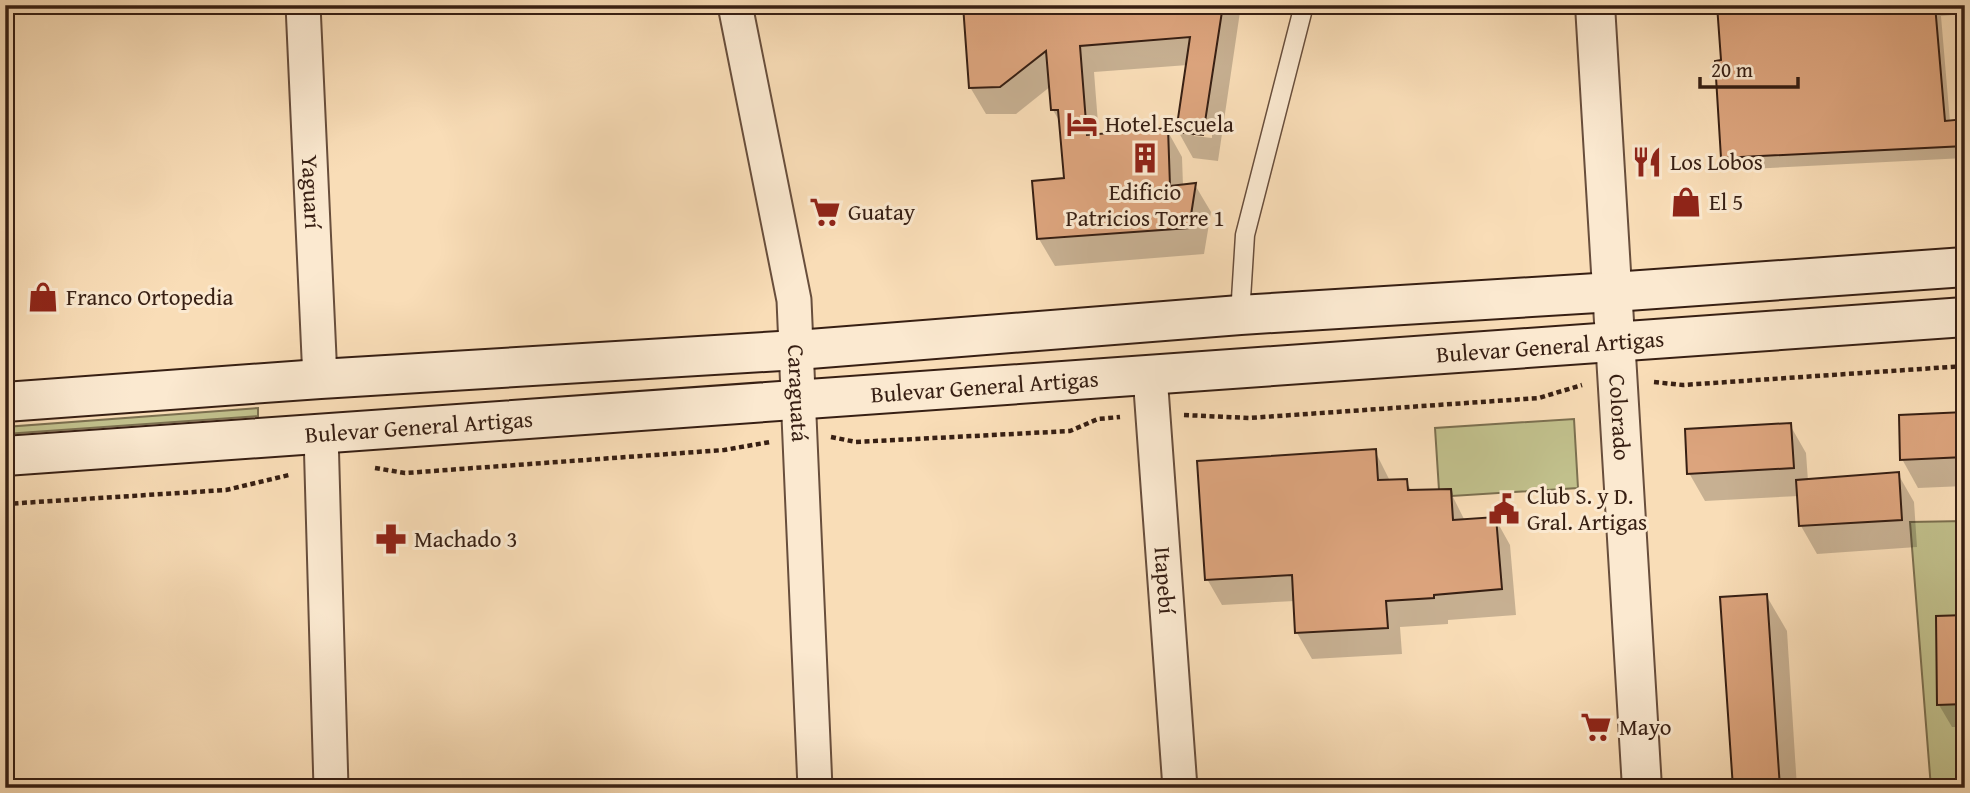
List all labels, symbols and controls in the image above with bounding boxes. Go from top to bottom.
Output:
scale bar [1700,46,1798,90]
text: 20 m [1711,54,1753,85]
hotel icon: Hotel Escuela [1065,107,1099,141]
place label: Hotel Escuela [1105,107,1234,140]
building icon: Edificio Patricios Torre 1 [1128,141,1162,175]
restaurant icon: Los Lobos [1630,145,1664,179]
place label: Los Lobos [1670,145,1763,178]
street label: Yaguarí [294,154,330,230]
place label: Edificio Patricios Torre 1 [1065,175,1225,234]
shop icon: El 5 [1669,185,1703,219]
place label: El 5 [1709,185,1743,218]
supermarket icon: Guatay [808,195,842,229]
place label: Guatay [848,195,916,228]
shop icon: Franco Ortopedia [26,280,60,314]
place label: Franco Ortopedia [66,280,233,313]
street label: Bulevar General Artigas [1435,321,1665,370]
street label: Caraguatá [780,344,817,442]
street label: Bulevar General Artigas [869,361,1100,411]
street label: Colorado [1601,373,1639,461]
street label: Bulevar General Artigas [304,402,534,451]
place label: Club S. y D. Gral. Artigas [1527,479,1647,538]
public building icon: Club S. y D. Gral. Artigas [1487,492,1521,526]
pharmacy icon: Machado 3 [374,522,408,556]
place label: Machado 3 [414,522,518,555]
street label: Itapebí [1147,545,1184,616]
supermarket icon: Mayo [1579,710,1613,744]
place label: Mayo [1619,710,1671,743]

